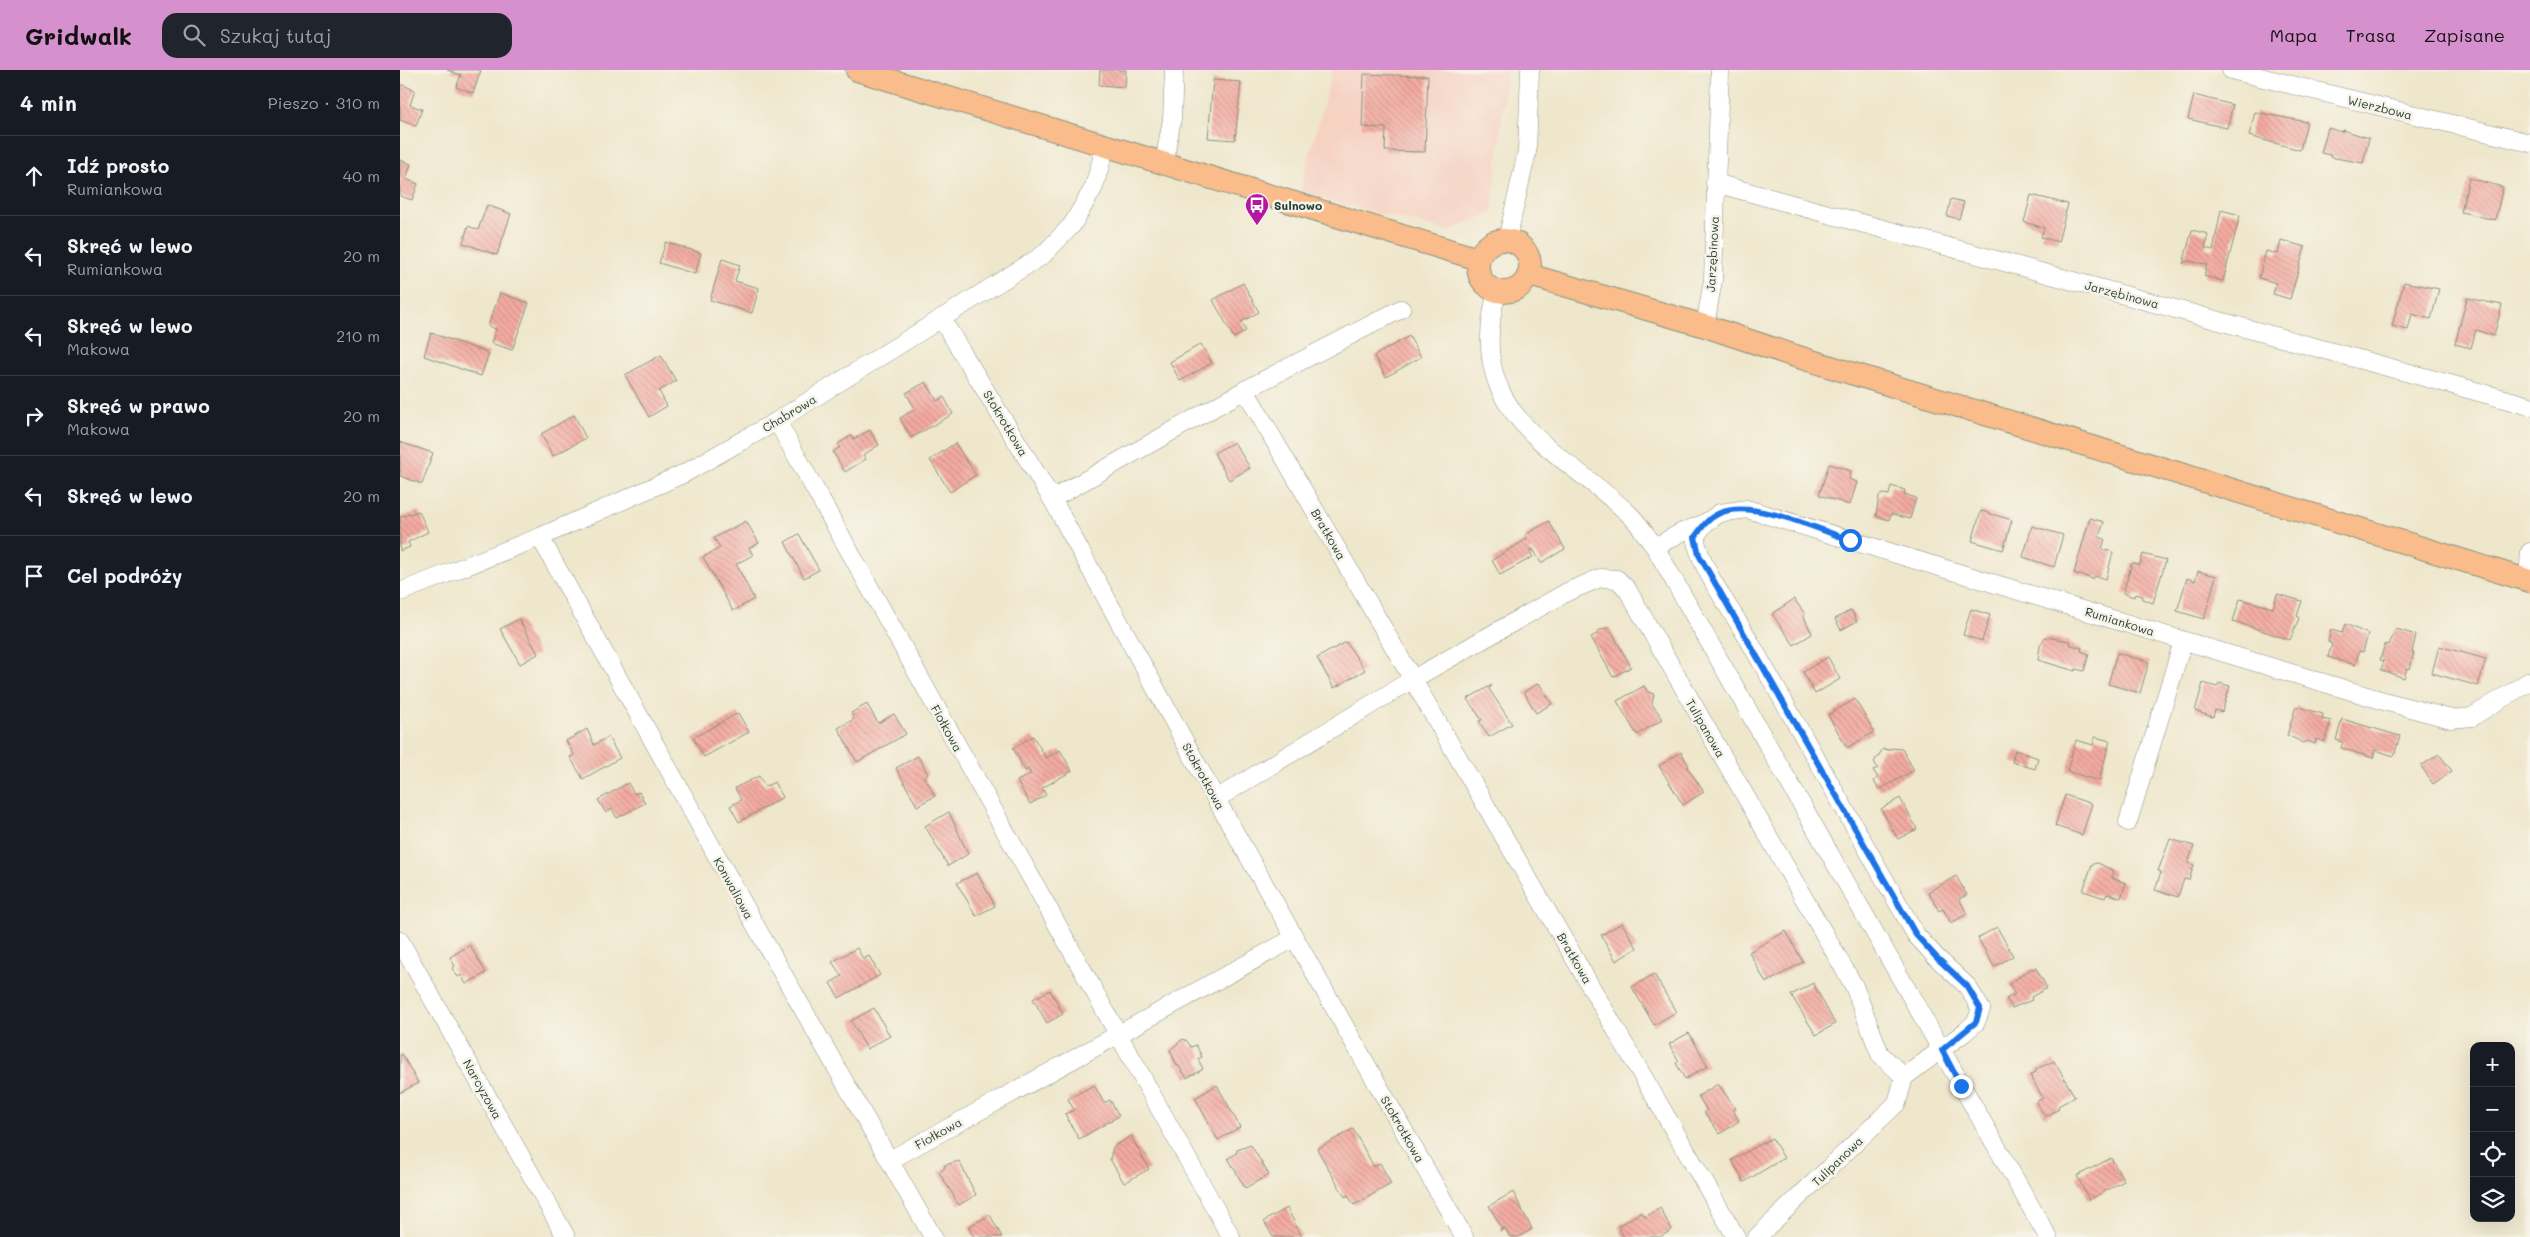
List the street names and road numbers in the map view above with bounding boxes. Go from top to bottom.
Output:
street label: Wierzbowa [2346,91,2414,123]
street label: Jarzębinowa [1702,216,1722,292]
street label: Jarzębinowa [2083,276,2161,312]
street label: Stokrotkowa [980,387,1032,459]
street label: Chabrowa [759,391,819,435]
street label: Bratkowa [1308,506,1350,562]
street label: Rumiankowa [2083,603,2157,639]
street label: Tulipanowa [1683,696,1729,760]
street label: Fiołkowa [928,702,966,754]
street label: Stokrotkowa [1179,740,1229,812]
street label: Konwaliowa [710,854,758,922]
street label: Bratkowa [1554,930,1596,986]
street label: Narcyzowa [460,1056,506,1122]
street label: Stokrotkowa [1378,1093,1428,1165]
street label: Fiołkowa [912,1114,964,1152]
street label: Tulipanowa [1808,1133,1866,1189]

